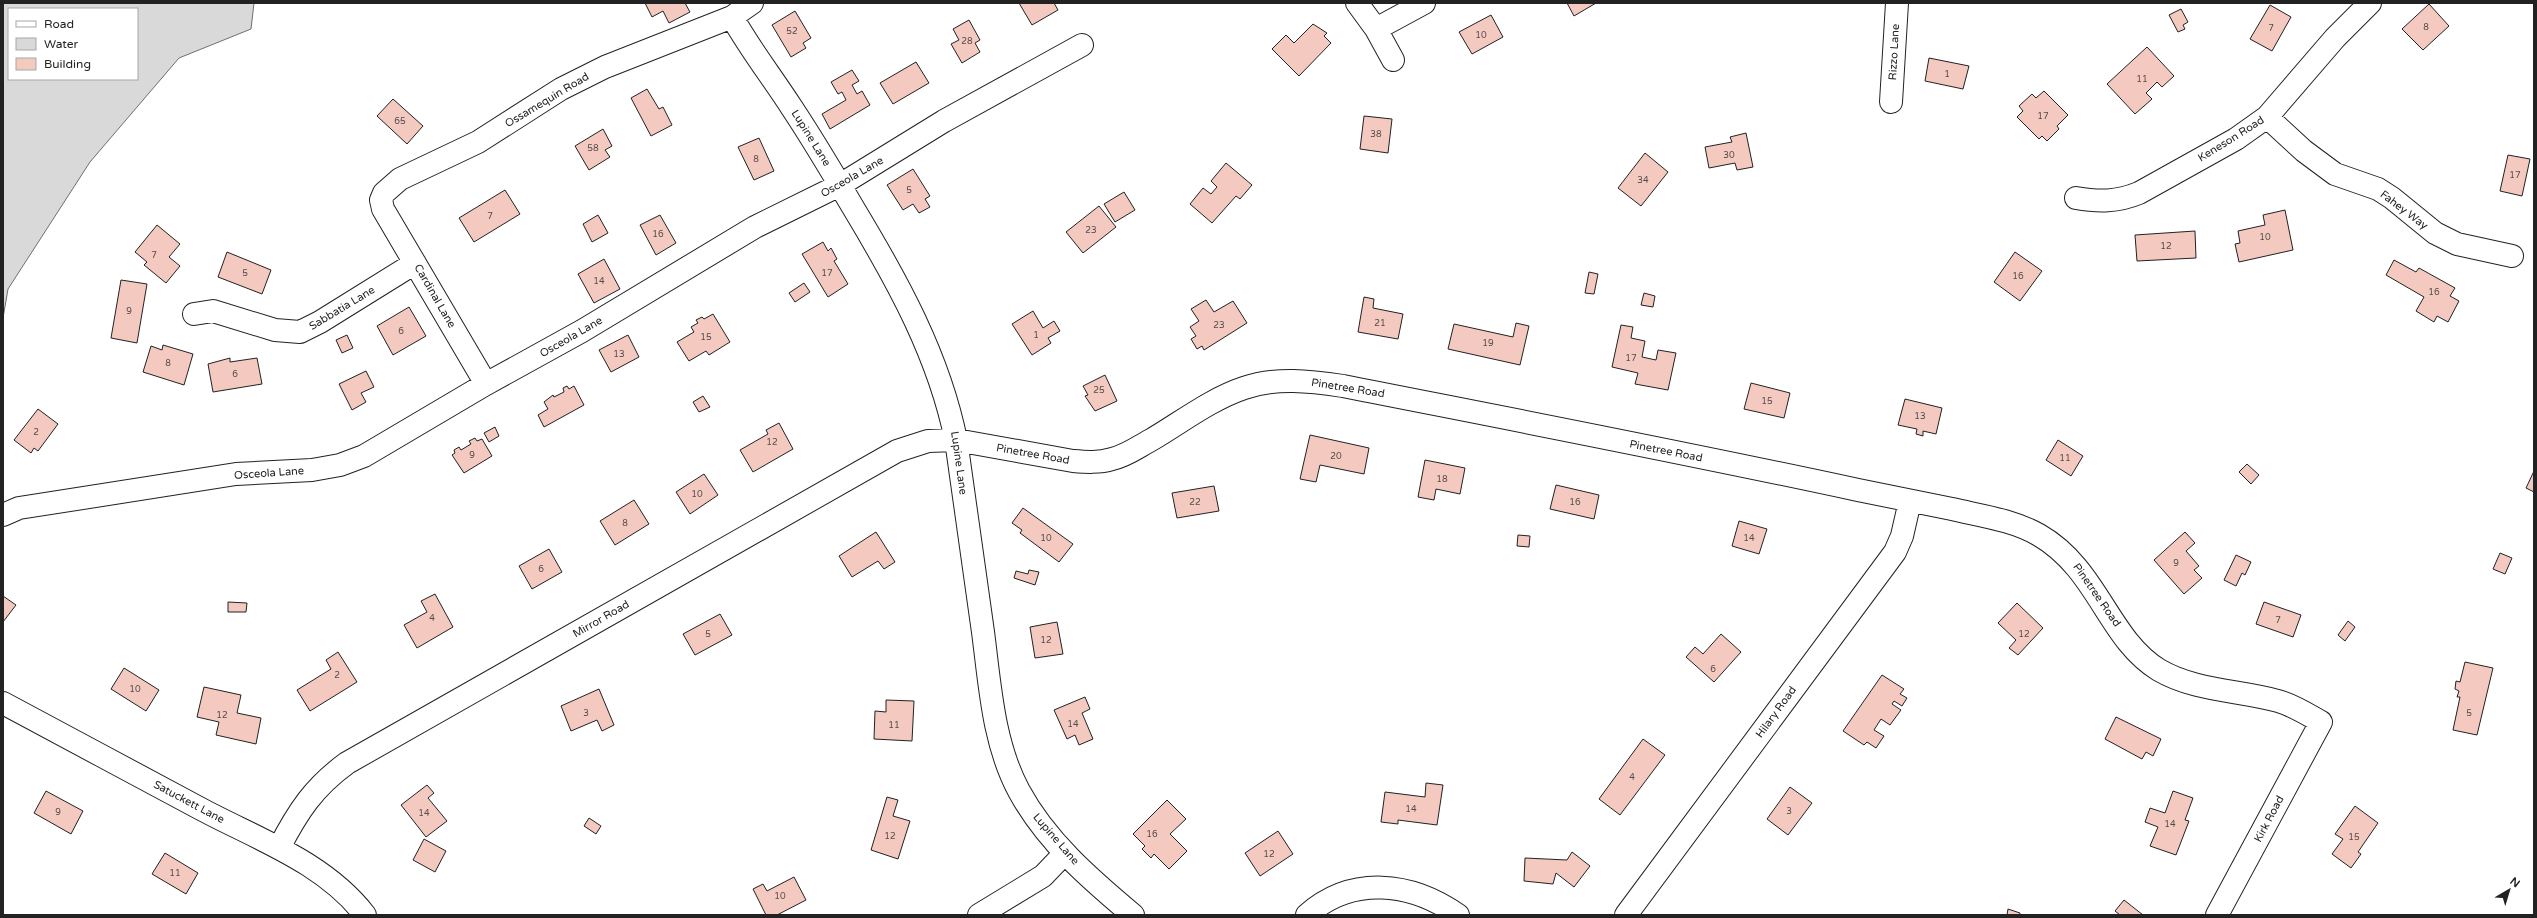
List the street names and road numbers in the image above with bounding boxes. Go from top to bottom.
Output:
street label: Rizzo Lane [1886,23,1902,81]
street label: Ossamequin Road [503,70,591,130]
street label: Lupine Lane [789,107,833,169]
street label: Keneson Road [2195,113,2267,165]
street label: Osceola Lane [818,154,886,200]
street label: Fahey Way [2378,188,2430,232]
street label: Cardinal Lane [411,262,459,330]
street label: Sabbatia Lane [307,283,377,333]
street label: Osceola Lane [537,314,605,360]
street label: Pinetree Road [1310,376,1386,400]
street label: Lupine Lane [948,430,970,496]
street label: Pinetree Road [1628,438,1704,464]
street label: Pinetree Road [995,441,1071,467]
street label: Osceola Lane [234,464,304,482]
street label: Pinetree Road [2070,561,2124,629]
street label: Mirror Road [571,598,632,640]
street label: Hilary Road [1753,684,1799,740]
street label: Satuckett Lane [151,778,227,826]
street label: Kirk Road [2251,793,2287,844]
street label: Lupine Lane [1030,811,1082,867]

